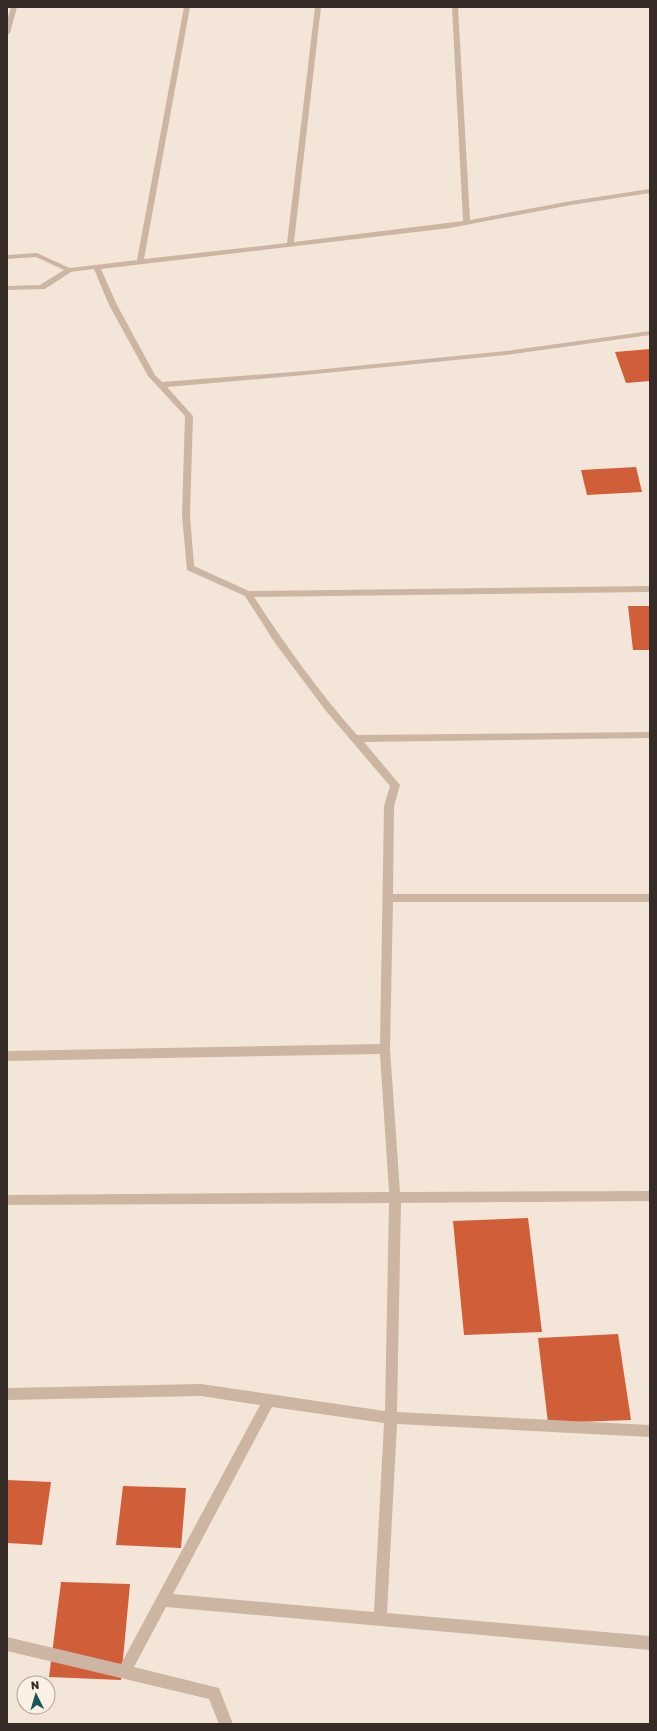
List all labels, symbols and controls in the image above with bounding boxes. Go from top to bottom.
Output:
north arrow [16,1675,56,1715]
text: N [30,1678,40,1691]

